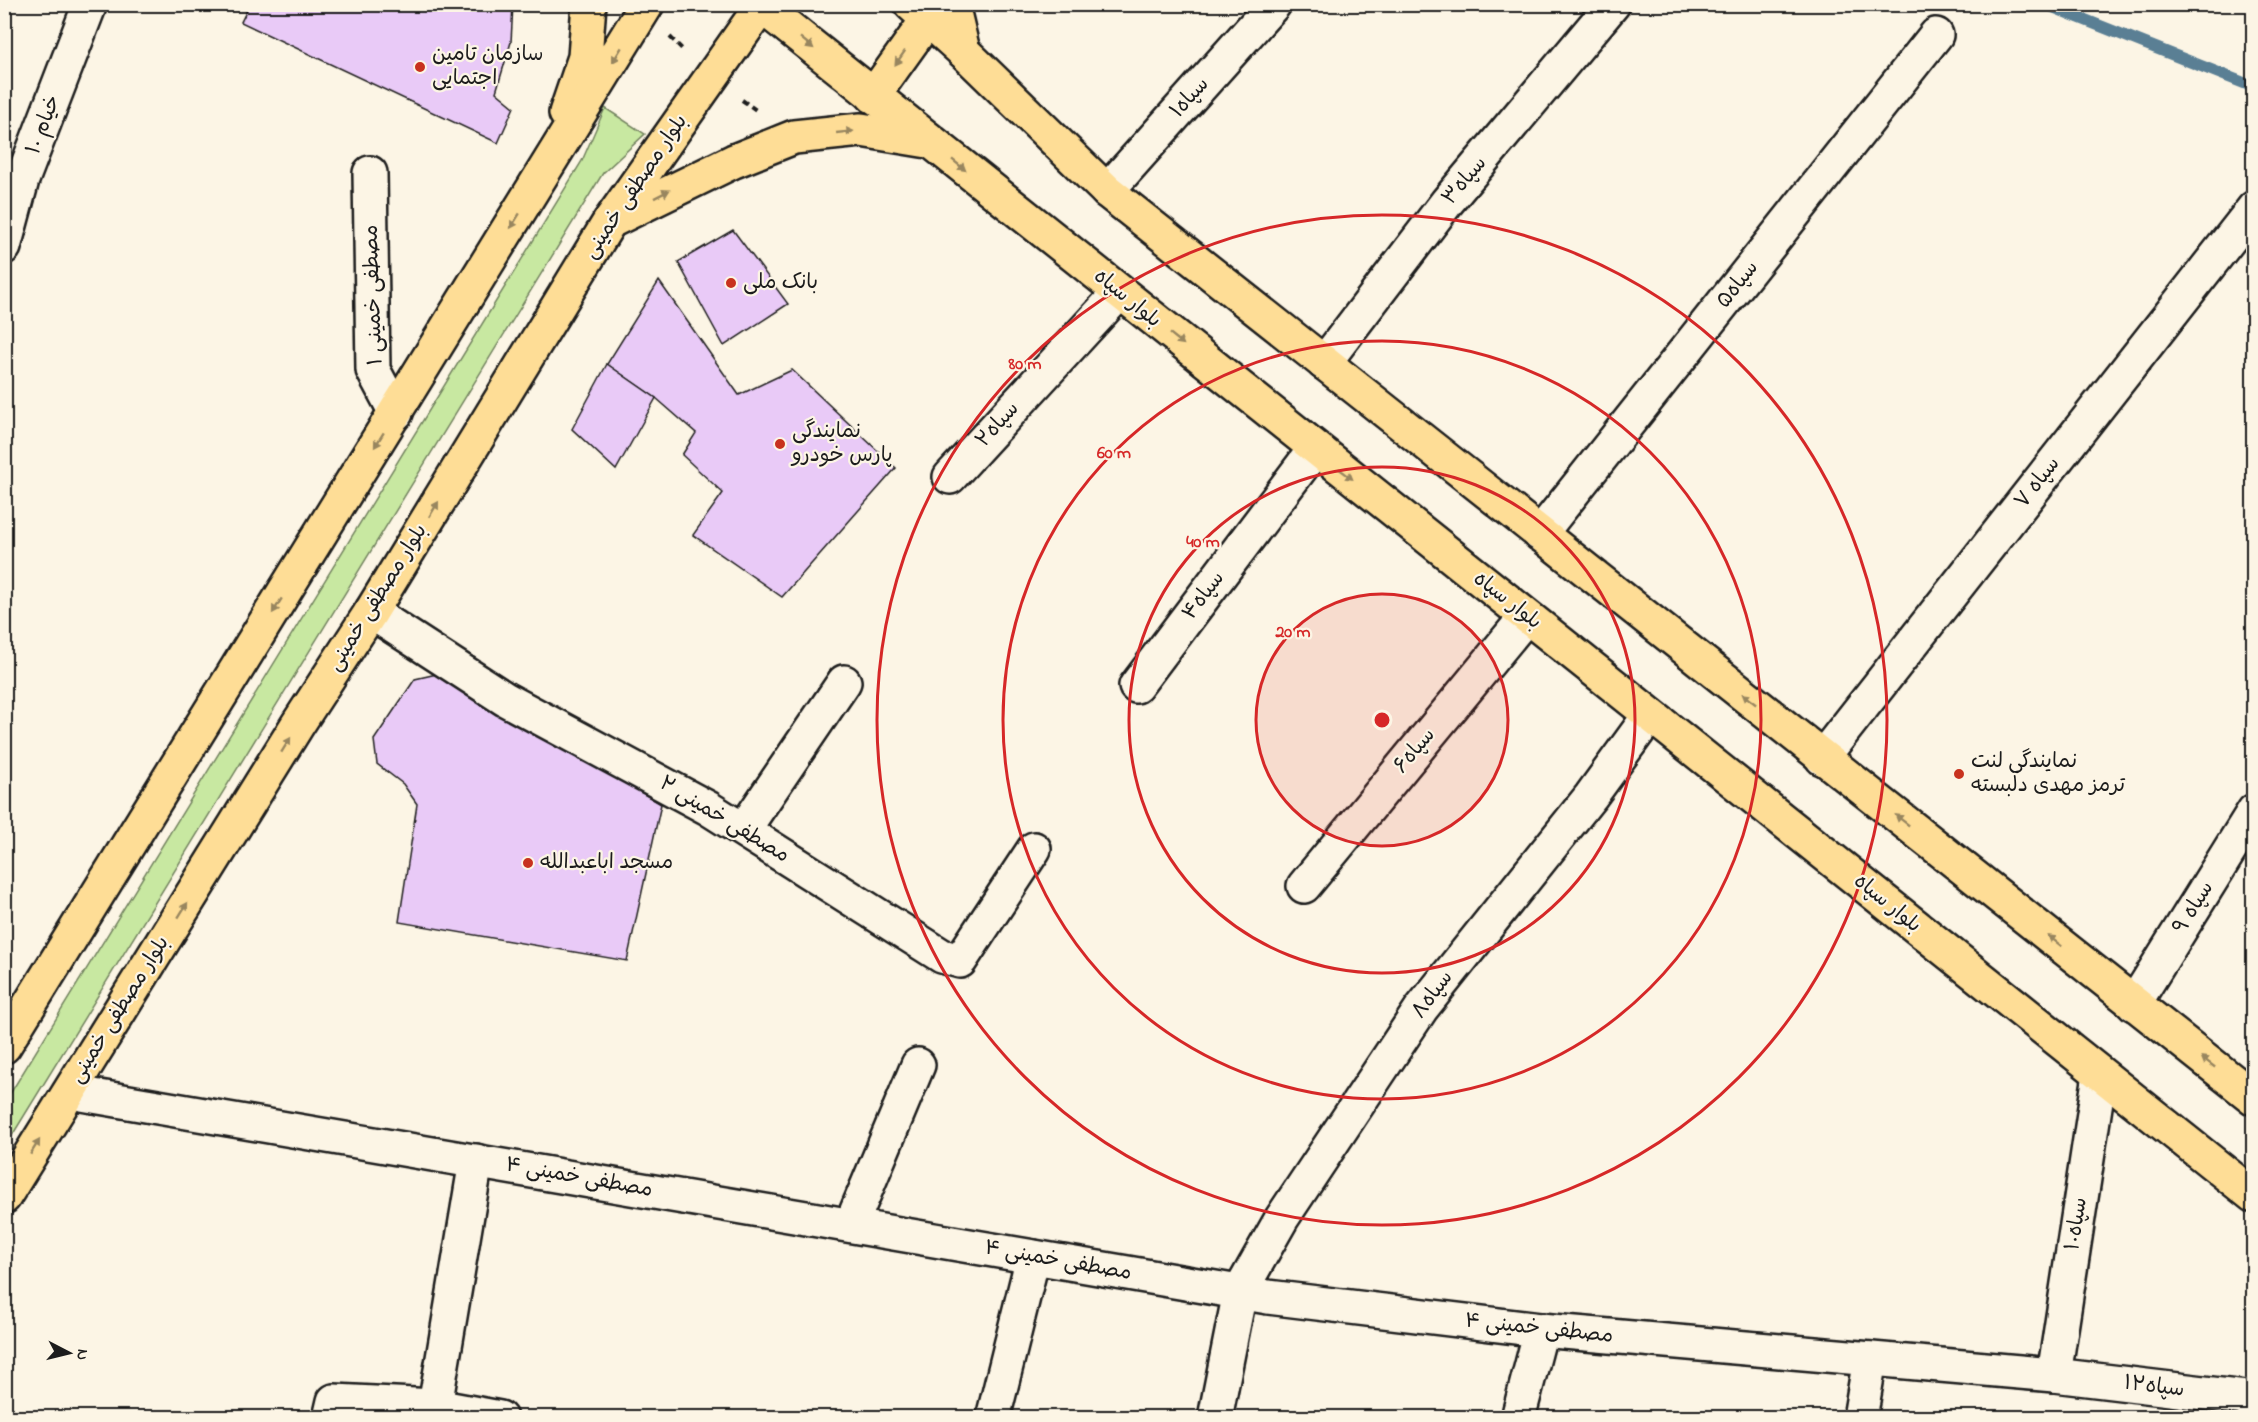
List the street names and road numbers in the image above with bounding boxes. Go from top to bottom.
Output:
street label: سپاه۱ [1163,71,1217,125]
street label: خیام ۱۰ [19,91,69,159]
street label: بلوار مصطفی خمینی [576,109,696,265]
street label: سپاه۳ [1435,150,1495,212]
street label: مصطفی خمینی ۱ [357,224,391,366]
street label: سپاه۵ [1710,255,1766,315]
street label: بلوار سپاه [1087,262,1167,336]
street label: سپاه۲ [969,395,1027,455]
street label: سپاه ۷ [2008,451,2068,515]
street label: بلوار مصطفی خمینی [321,519,435,677]
street label: سپاه۴ [1176,565,1232,627]
street label: بلوار سپاه [1466,565,1548,637]
street label: سپاه۶ [1387,722,1443,780]
street label: مصطفی خمینی ۲ [653,769,795,871]
street label: بلوار سپاه [1847,867,1927,941]
street label: سپاه ۹ [2166,876,2222,940]
street label: بلوار مصطفی خمینی [63,931,177,1089]
street label: سپاه۸ [1405,965,1461,1025]
street label: مصطفی خمینی ۴ [503,1150,655,1206]
street label: سپاه۱۰ [2058,1195,2096,1253]
street label: مصطفی خمینی ۴ [982,1233,1134,1289]
street label: مصطفی خمینی ۴ [1463,1306,1615,1352]
street label: سپاه۱۲ [2122,1368,2186,1406]

